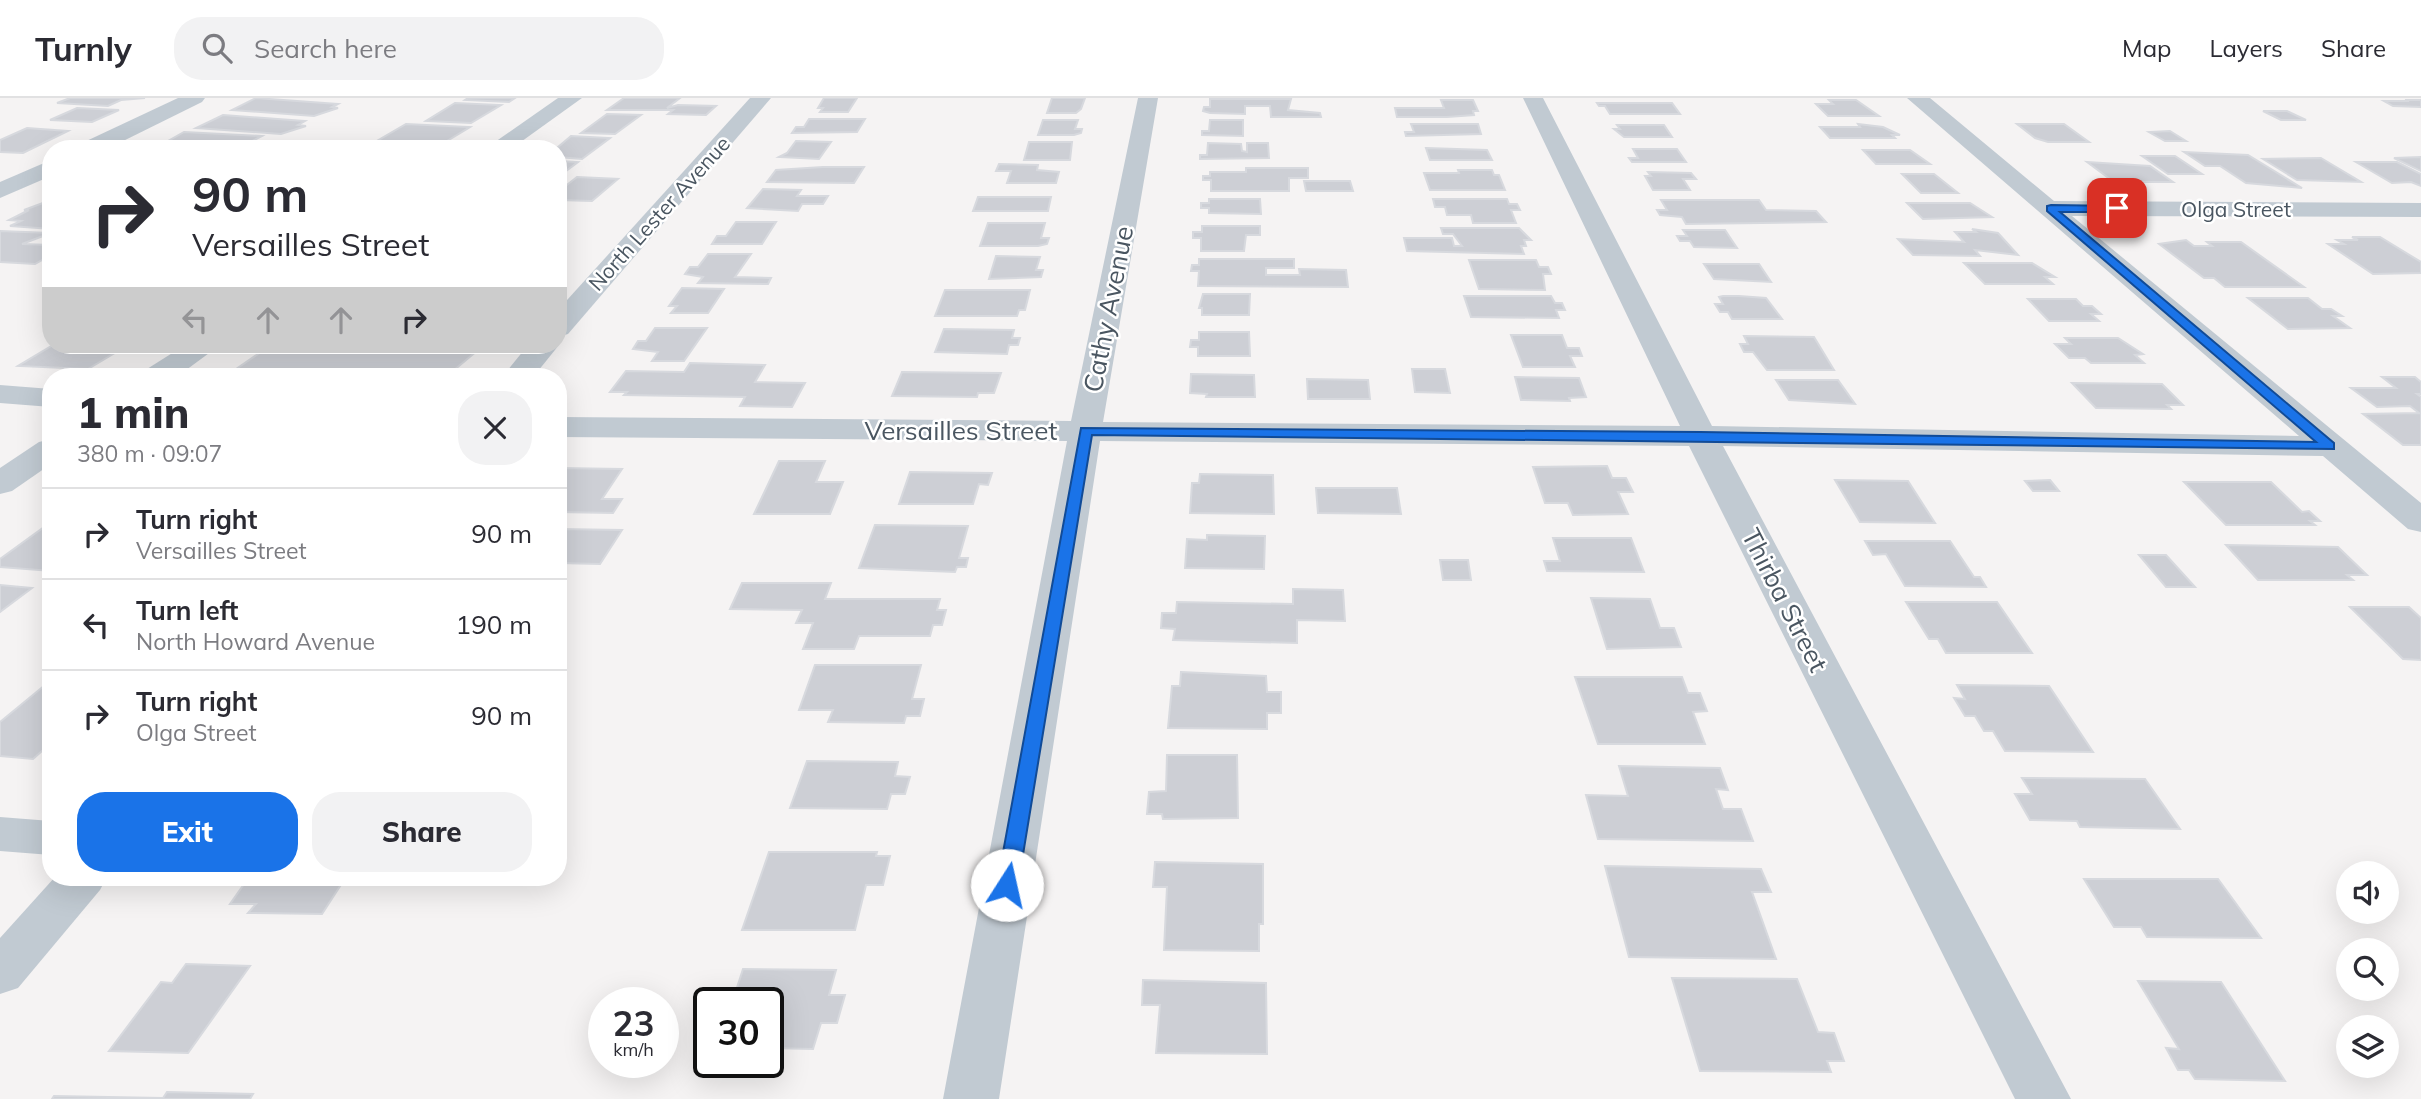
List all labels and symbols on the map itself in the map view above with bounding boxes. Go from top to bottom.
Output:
street label: North Lester Avenue [583,130,735,296]
pin [2087,178,2147,238]
street label: Olga Street [2181,196,2291,222]
street label: Cathy Avenue [1076,223,1140,395]
street label: Versailles Street [865,414,1057,447]
street label: Thirba Street [1735,523,1835,677]
position arrow [970,848,1044,922]
speed limit sign: 30 [693,987,784,1078]

